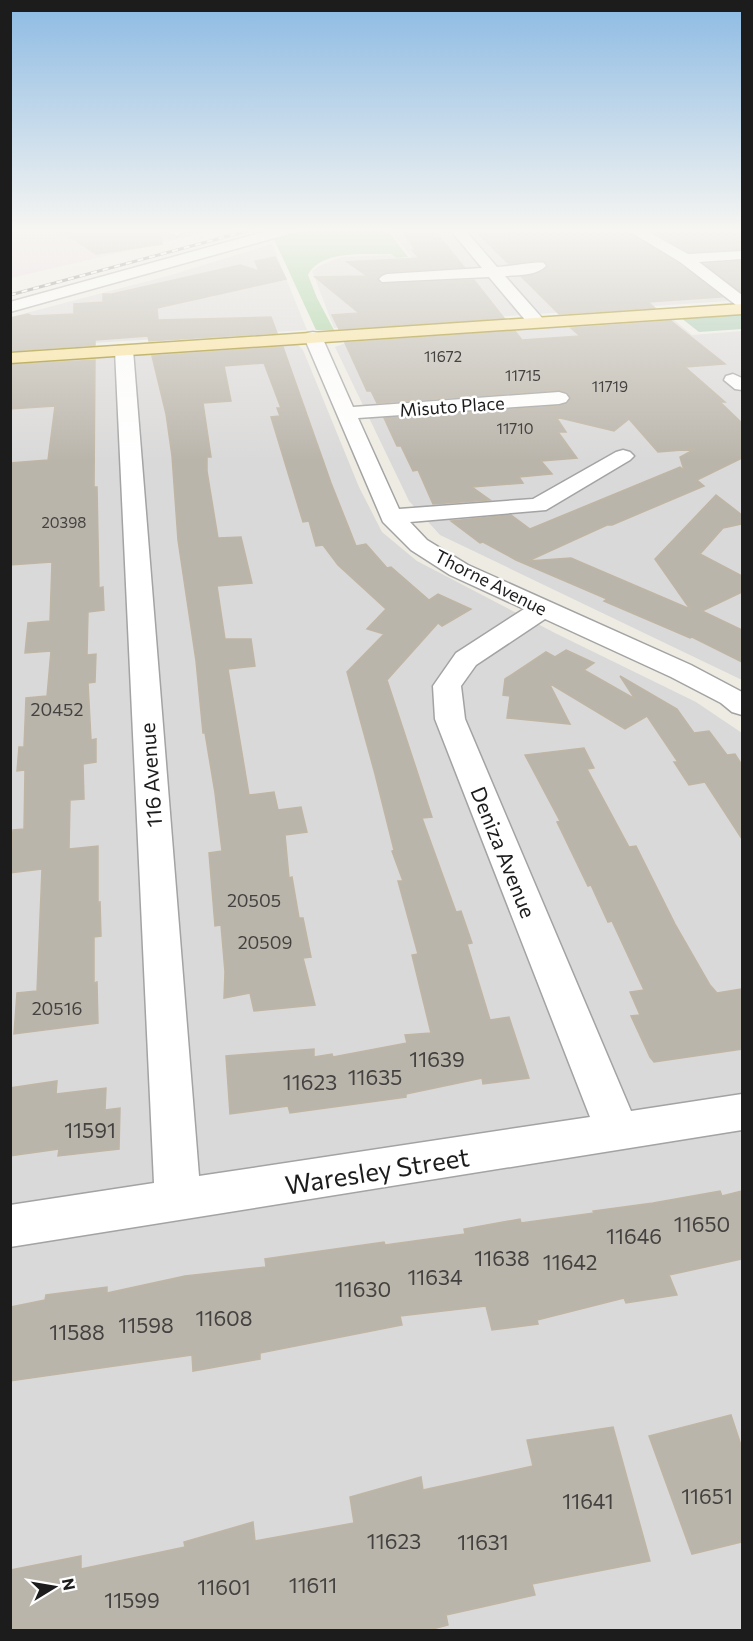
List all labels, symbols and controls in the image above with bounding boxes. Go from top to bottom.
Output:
house number: 11672 [424,347,462,365]
house number: 11715 [505,366,541,384]
house number: 11719 [592,377,628,395]
street label: Misuto Place [399,391,505,421]
house number: 11710 [497,419,533,437]
house number: 20398 [42,513,86,531]
street label: Thorne Avenue [431,544,551,620]
house number: 20452 [31,698,83,720]
street label: 116 Avenue [134,722,166,828]
street label: Deniza Avenue [466,783,542,921]
house number: 20505 [227,889,281,911]
house number: 20509 [238,931,292,953]
house number: 20516 [32,997,82,1019]
house number: 11639 [409,1046,465,1071]
house number: 11635 [348,1064,402,1089]
house number: 11623 [283,1069,337,1094]
house number: 11591 [64,1117,116,1142]
street label: Waresley Street [283,1140,471,1200]
house number: 11650 [674,1211,730,1236]
house number: 11646 [606,1223,662,1248]
house number: 11638 [474,1245,530,1270]
house number: 11642 [543,1249,597,1274]
house number: 11634 [407,1264,463,1289]
house number: 11630 [335,1276,391,1301]
house number: 11608 [195,1305,253,1330]
house number: 11598 [118,1312,174,1337]
house number: 11588 [49,1319,105,1344]
house number: 11651 [681,1483,733,1508]
house number: 11641 [562,1488,614,1513]
house number: 11623 [367,1528,421,1553]
house number: 11631 [457,1529,509,1554]
north arrow [24,1557,84,1617]
house number: 11611 [289,1572,337,1597]
house number: 11601 [197,1574,251,1599]
text: N [59,1576,80,1592]
house number: 11599 [104,1587,160,1612]

